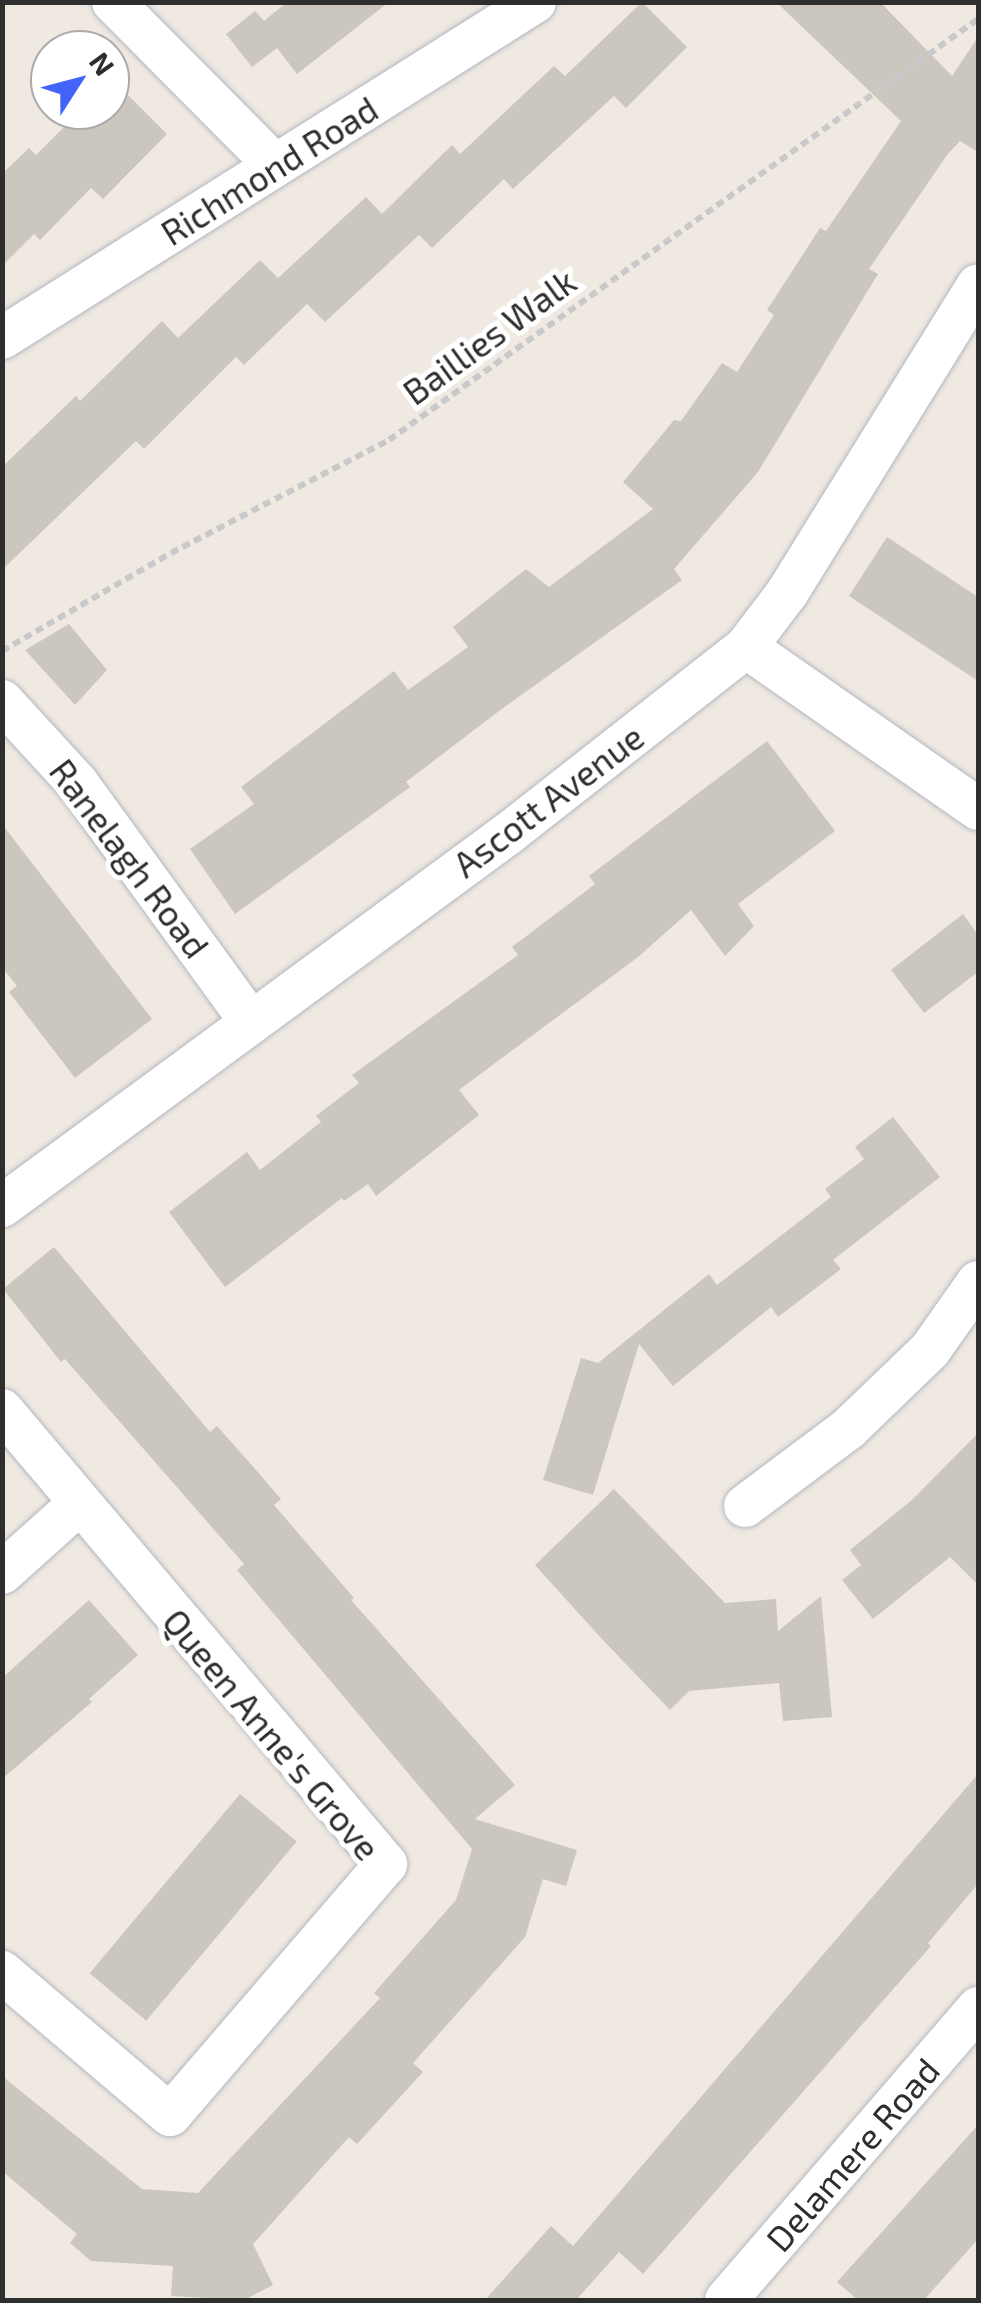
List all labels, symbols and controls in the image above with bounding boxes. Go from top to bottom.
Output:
north arrow [30,30,130,130]
text: N [83,45,122,82]
street label: Richmond Road [153,87,385,253]
street label: Baillies Walk [394,259,584,413]
street label: Ascott Avenue [444,715,652,885]
street label: Ranelagh Road [42,750,218,966]
street label: Queen Anne's Grove [155,1600,389,1868]
street label: Delamere Road [757,2049,947,2259]

